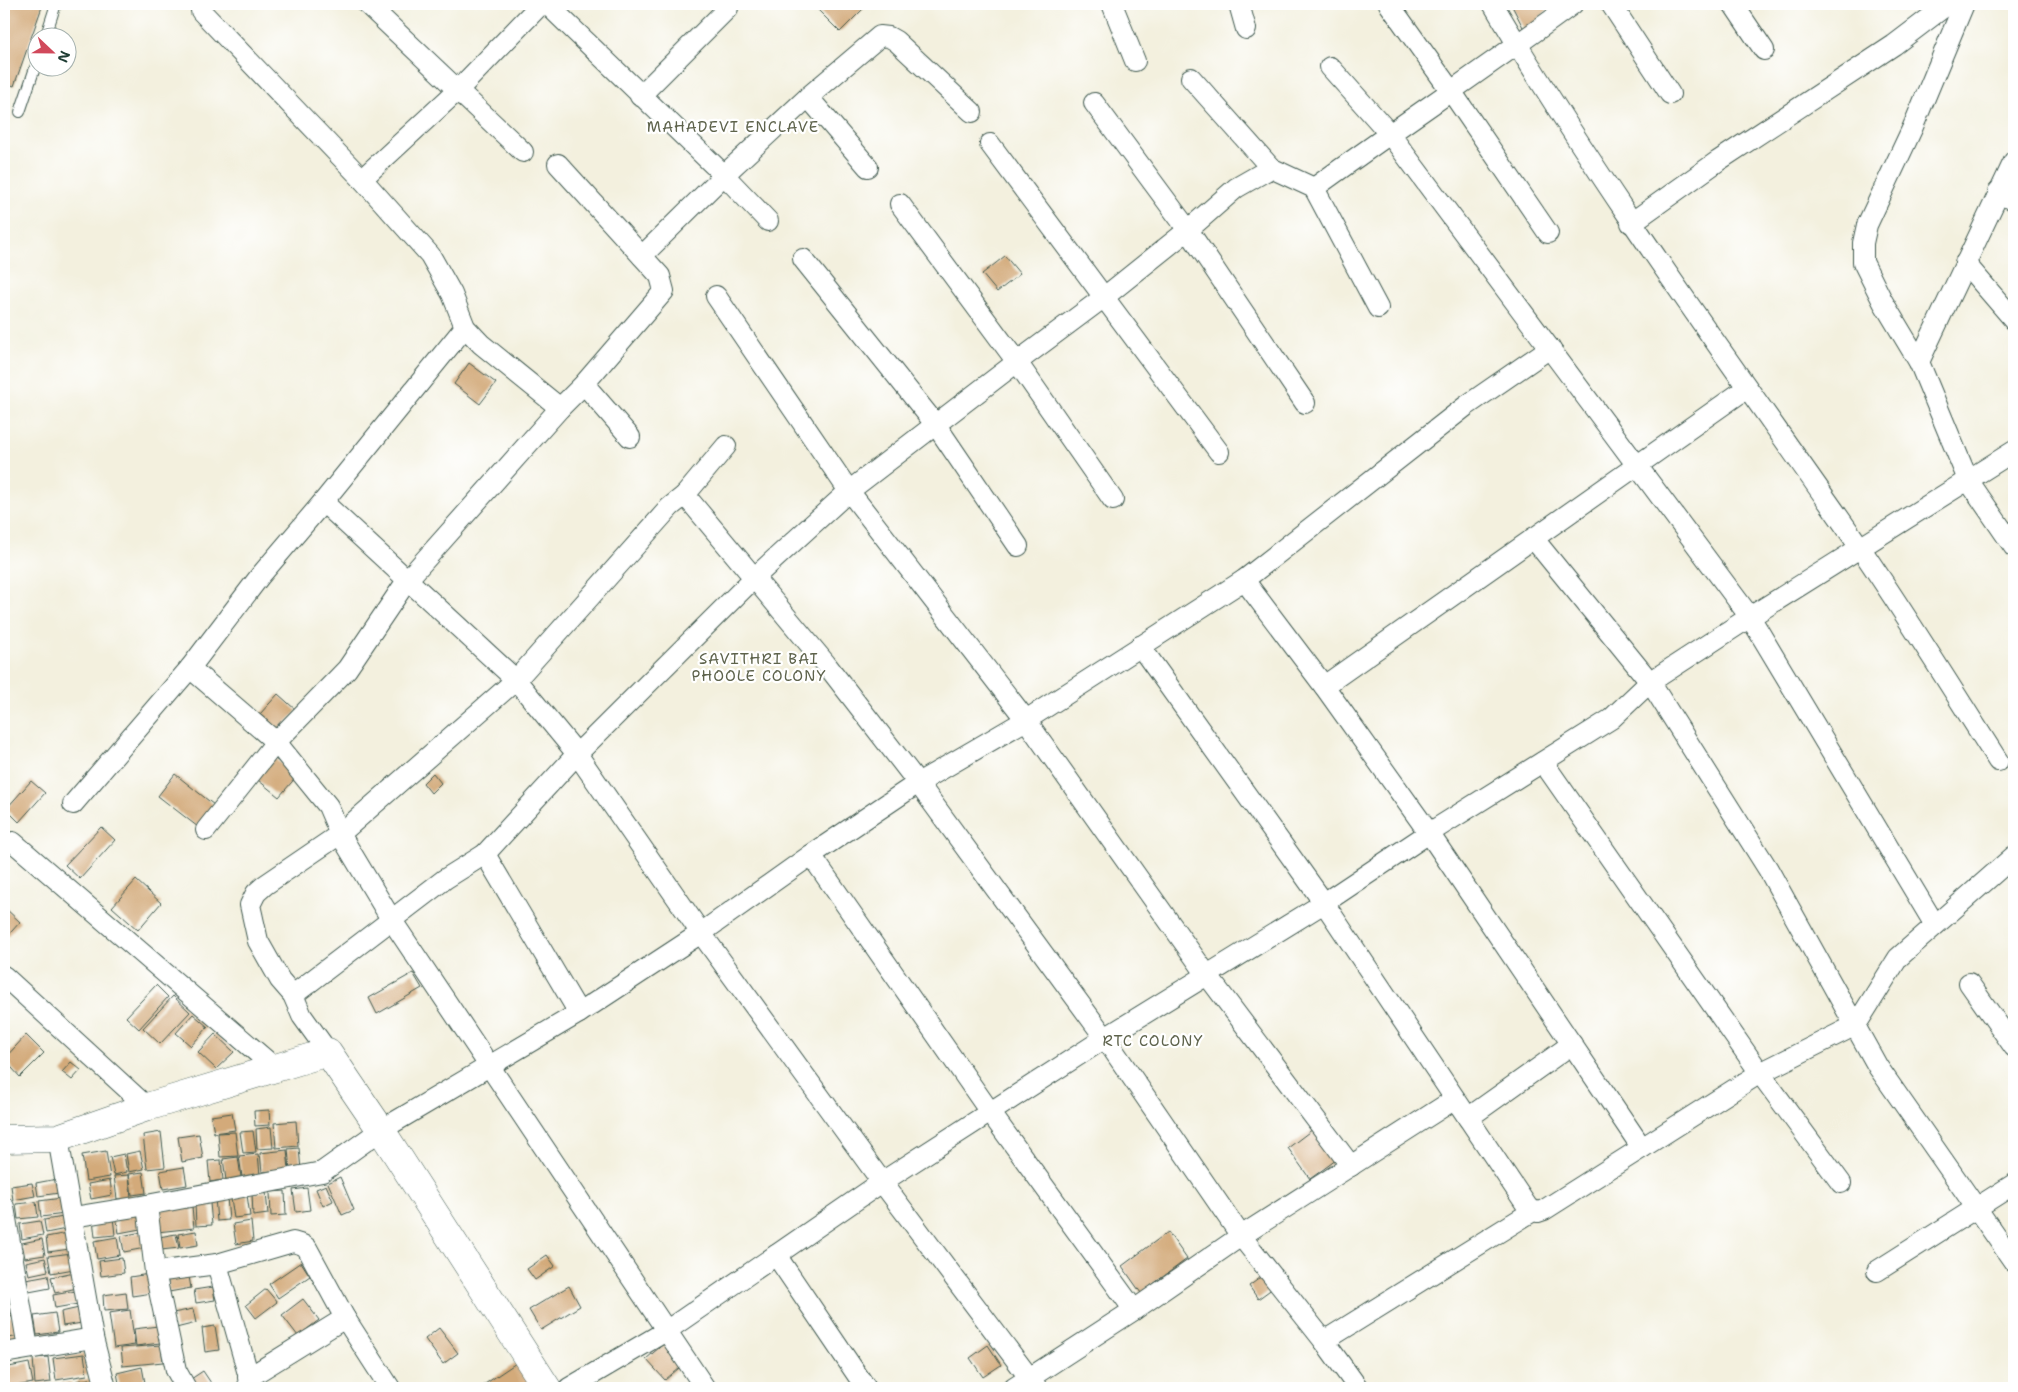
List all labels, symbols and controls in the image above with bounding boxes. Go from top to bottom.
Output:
north arrow [28,28,78,78]
text: N [54,48,74,65]
district label: MAHADEVI ENCLAVE [647,117,819,137]
district label: SAVITHRI BAI PHOOLE COLONY [691,649,827,686]
district label: RTC COLONY [1102,1031,1204,1051]

